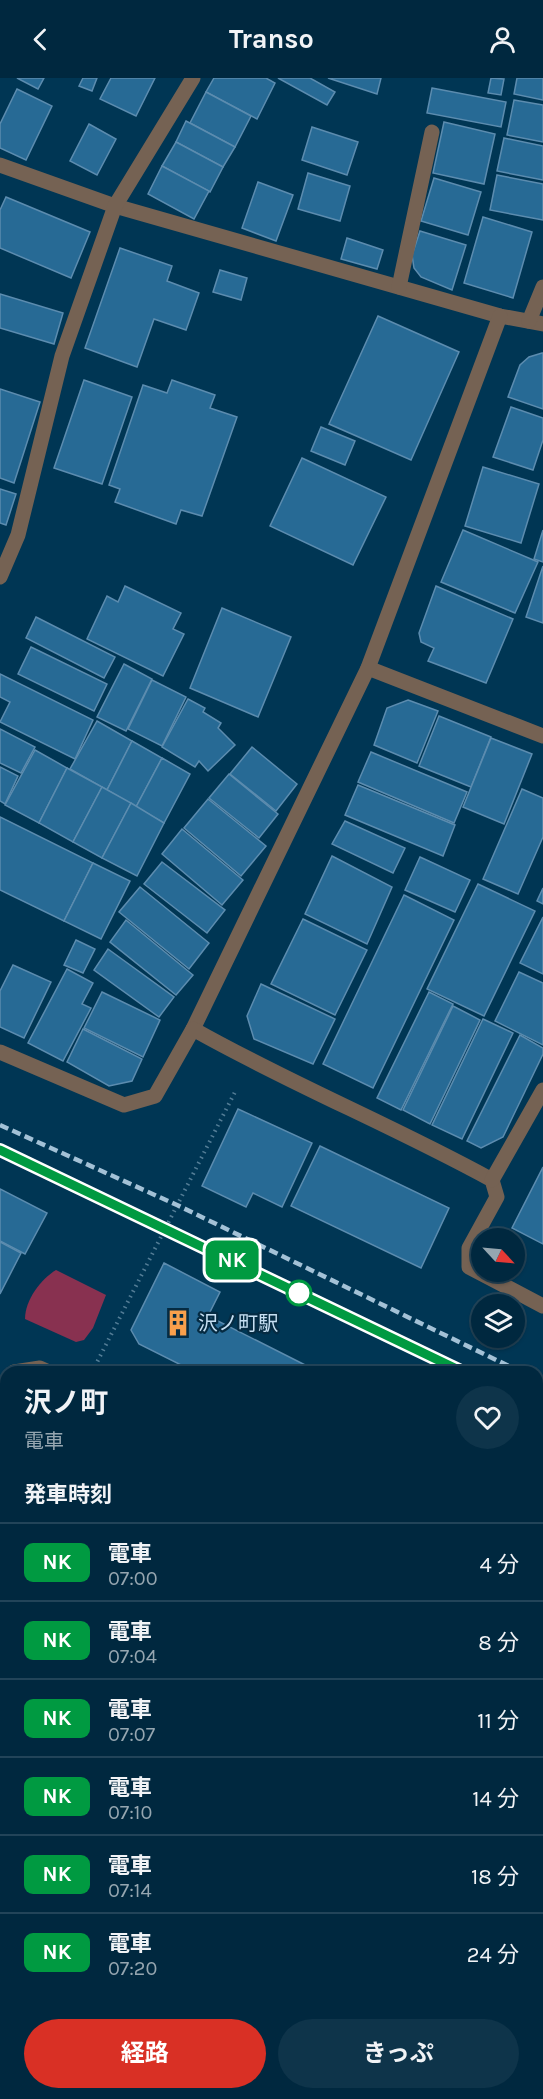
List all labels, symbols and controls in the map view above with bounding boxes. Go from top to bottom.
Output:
icon: back [24,23,57,56]
text: Transo [229,23,314,55]
icon: person [486,23,519,56]
north arrow [471,1228,525,1282]
map controls [471,1228,525,1348]
line badge: NK [205,1240,259,1280]
text: NK [218,1248,246,1272]
unlabelled marker [286,1280,312,1306]
button: layers [471,1294,525,1348]
building icon: 沢ノ町駅 [163,1308,193,1338]
place label: 沢ノ町駅 [198,1312,278,1335]
text: 沢ノ町 [24,1386,108,1419]
button: heart [456,1386,519,1449]
text: 電車 [24,1430,64,1453]
text: 発車時刻 [24,1482,112,1508]
text: 電車 [108,1541,152,1567]
text: NK [43,1550,71,1574]
text: 4 分 [479,1552,519,1578]
text: 07:00 [108,1567,158,1590]
text: 電車 [108,1619,152,1645]
text: NK [43,1628,71,1652]
text: 8 分 [478,1630,519,1656]
text: 07:04 [108,1645,157,1668]
text: 電車 [108,1697,152,1723]
text: NK [43,1706,71,1730]
text: 11 分 [477,1708,519,1734]
text: 07:07 [108,1723,155,1746]
text: 電車 [108,1775,152,1801]
text: NK [43,1784,71,1808]
text: 14 分 [472,1786,519,1812]
text: 07:10 [108,1801,152,1824]
text: 電車 [108,1853,152,1879]
text: NK [43,1862,71,1886]
text: 18 分 [471,1864,519,1890]
text: 07:14 [108,1879,152,1902]
text: 電車 [108,1931,152,1957]
text: NK [43,1940,71,1964]
text: 24 分 [467,1942,519,1968]
text: 07:20 [108,1957,157,1980]
button: 経路 [24,2019,266,2088]
button: きっぷ [278,2019,519,2088]

